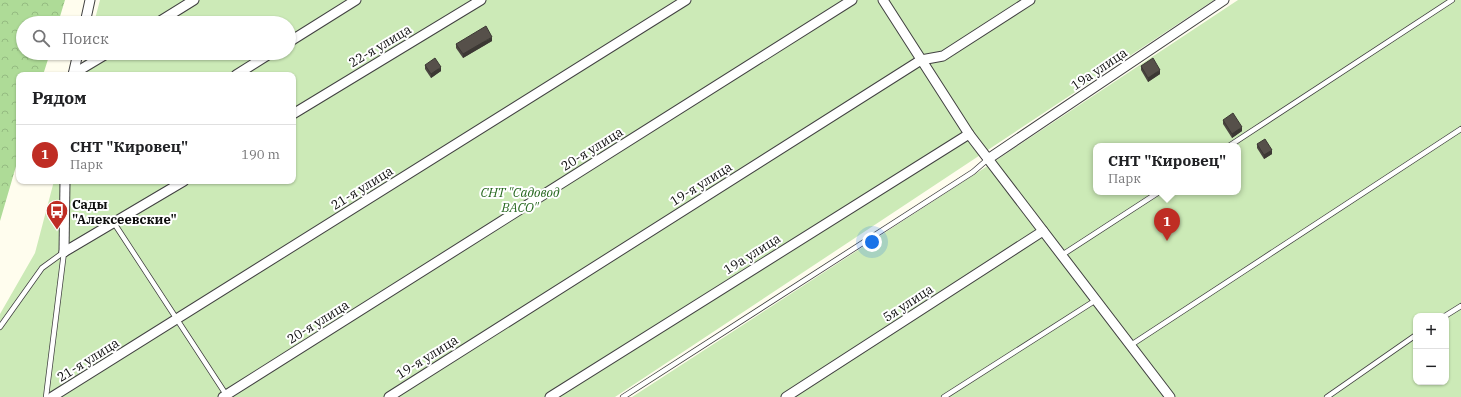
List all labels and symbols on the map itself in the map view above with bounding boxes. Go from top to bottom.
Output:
street label: 22-я улица [346,21,414,71]
street label: 19а улица [1068,44,1130,94]
street label: 20-я улица [558,123,626,175]
street label: 19-я улица [667,158,735,210]
street label: 21-я улица [328,162,396,214]
park label: СНТ "Садовод ВАСО" [480,184,560,216]
place label: Сады "Алексеевские" [72,196,177,228]
bus stop icon: Сады "Алексеевские" [44,198,70,231]
pin: 1 [1154,208,1180,241]
street label: 19а улица [720,230,784,278]
your location [862,232,882,252]
street label: 5я улица [880,280,936,326]
street label: 20-я улица [284,296,352,348]
street label: 19-я улица [393,331,461,383]
street label: 21-я улица [54,334,122,386]

